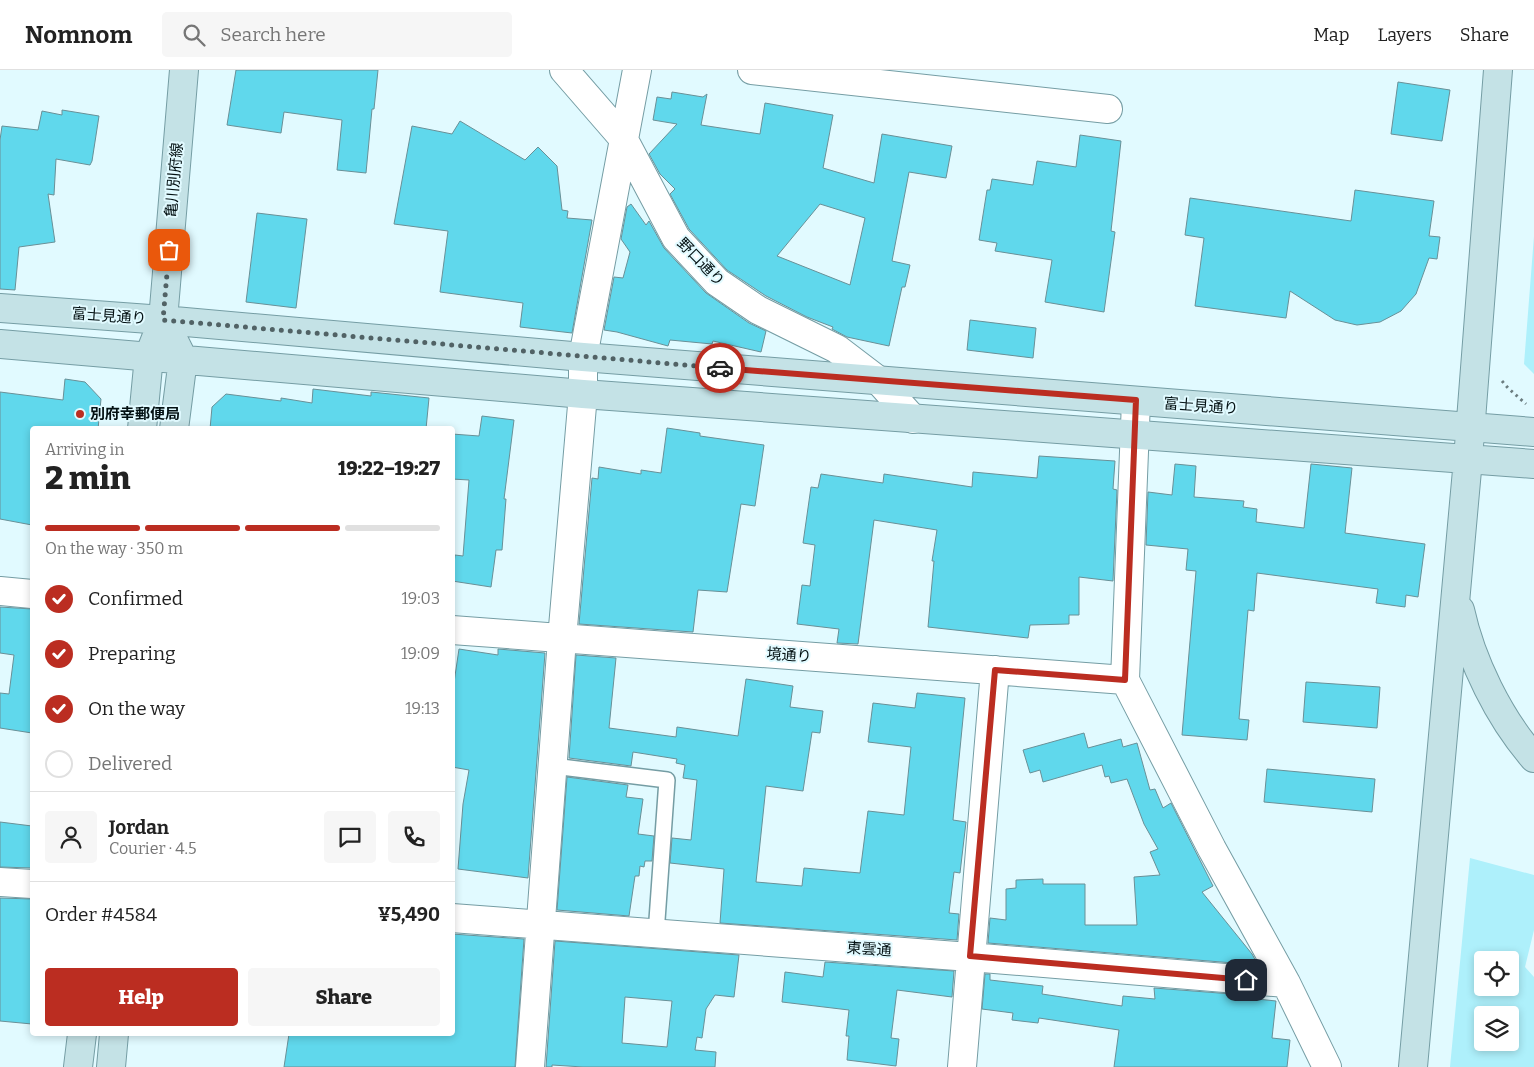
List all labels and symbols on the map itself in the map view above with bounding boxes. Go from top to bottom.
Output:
street label: 亀川別府線 [162,142,186,218]
pin [148,229,190,271]
street label: 野口通り [674,234,728,290]
street label: 富士見通り [71,304,147,328]
courier [695,343,745,393]
street label: 富士見通り [1163,394,1239,418]
place label: 別府幸郵便局 [90,405,180,423]
marker: 別府幸郵便局 [74,408,86,420]
street label: 境通り [766,644,812,666]
street label: 東雲通 [846,938,892,960]
pin [1225,959,1267,1001]

